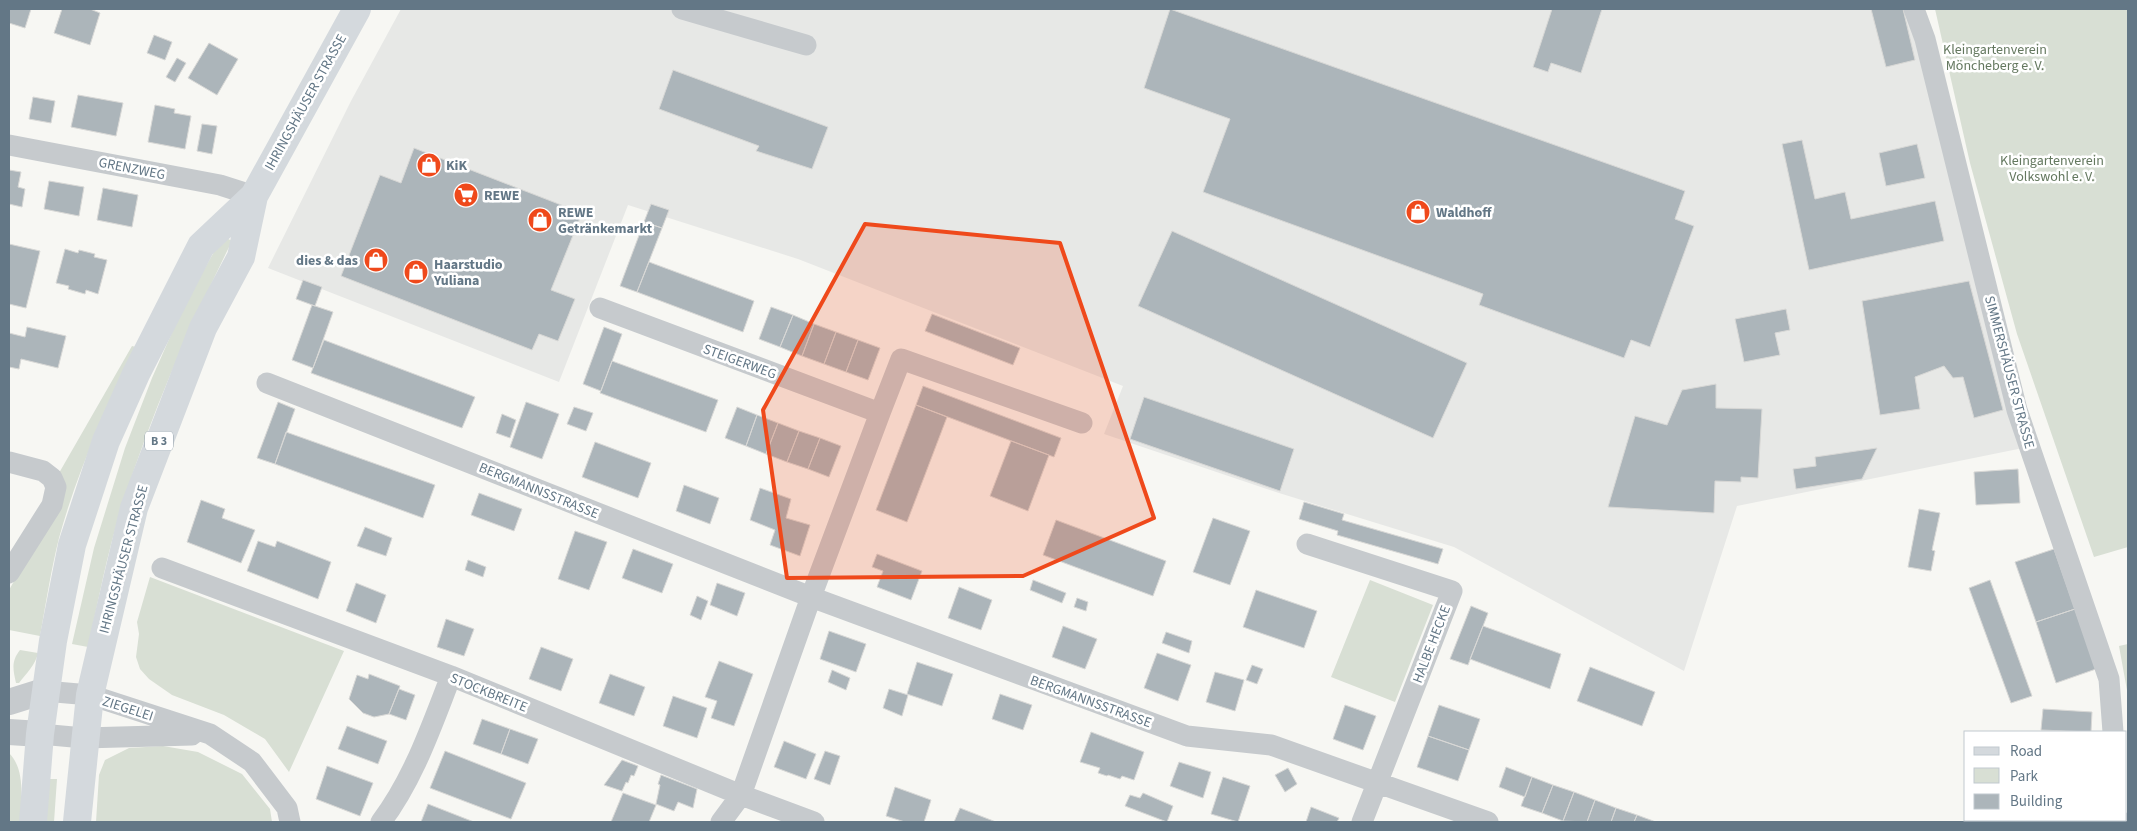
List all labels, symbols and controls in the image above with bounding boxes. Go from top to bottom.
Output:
street label: IHRINGSHÄUSER STRASSE [260,31,352,174]
park label: Kleingartenverein Möncheberg e. V. [1943,40,2047,76]
park label: Kleingartenverein Volkswohl e. V. [2000,151,2104,187]
shop icon: KiK [416,152,442,178]
street label: GRENZWEG [97,153,167,185]
place label: KiK [446,156,467,176]
supermarket icon: REWE [453,182,479,208]
place label: REWE [484,186,519,206]
shop icon: Waldhoff [1405,199,1431,225]
place label: REWE Getränkemarkt [558,203,653,239]
place label: Waldhoff [1436,203,1492,223]
shop icon: REWE Getränkemarkt [527,207,553,233]
shop icon: dies & das [363,247,389,273]
place label: dies & das [296,251,358,271]
place label: Haarstudio Yuliana [433,255,503,291]
shop icon: Haarstudio Yuliana [403,259,429,285]
street label: SIMMERSHÄUSER STRASSE [1979,294,2039,451]
street label: STEIGERWEG [700,339,779,384]
road number: B 3 [145,432,173,451]
street label: BERGMANNSSTRASSE [476,458,602,524]
street label: IHRINGSHÄUSER STRASSE [95,483,153,636]
street label: HALBE HECKE [1408,603,1456,686]
street label: STOCKBREITE [447,668,530,718]
street label: BERGMANNSSTRASSE [1027,671,1154,733]
street label: ZIEGELEI [100,691,156,727]
legend [1964,731,2127,821]
text: Road [2010,741,2042,762]
text: Park [2010,766,2039,787]
text: Building [2010,791,2063,812]

